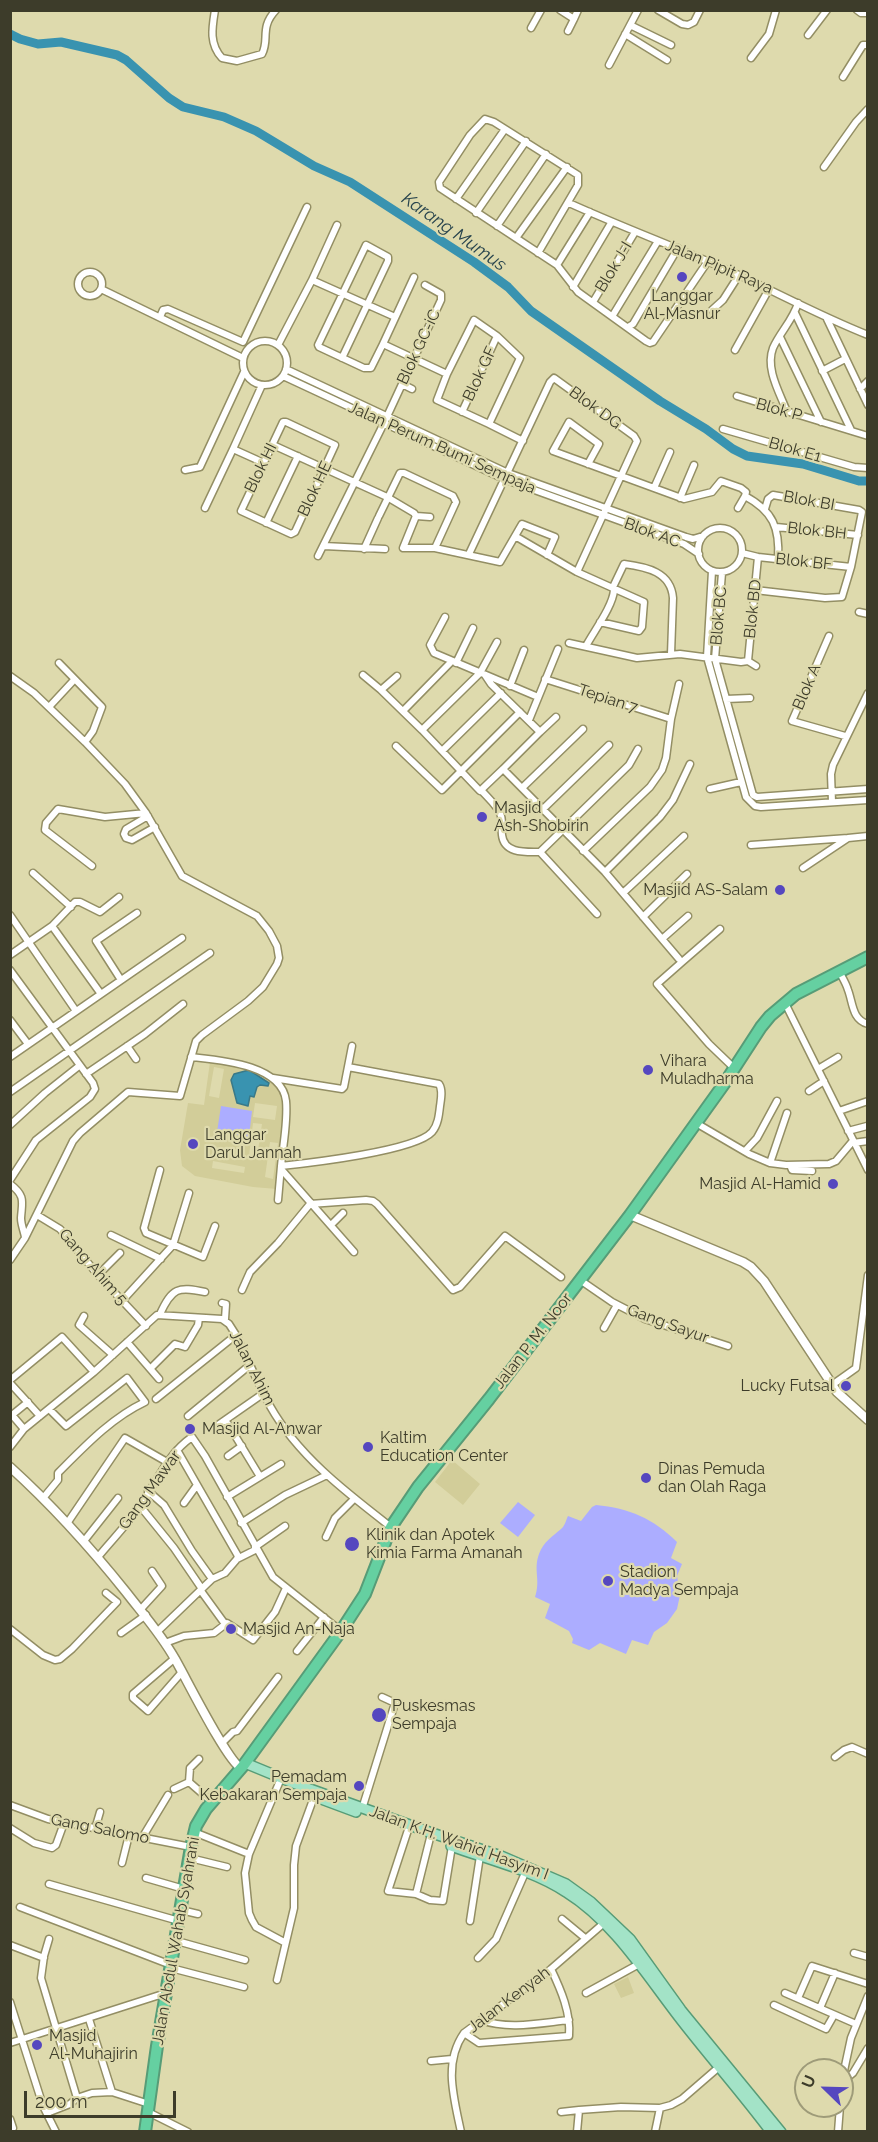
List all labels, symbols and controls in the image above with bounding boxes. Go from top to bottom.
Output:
water label: Karang Mumus [397,188,511,276]
street label: Jalan Pipit Raya [662,236,776,298]
street label: Blok J-I [591,238,637,296]
marker: Langgar Al-Masnur [675,270,689,284]
place label: Langgar Al-Masnur [644,286,720,324]
street label: Blok GC-iC [393,306,445,388]
street label: Blok GF [459,344,501,404]
street label: Blok DG [565,383,625,433]
street label: Blok P [754,394,804,426]
street label: Jalan Perum Bumi Sempaja [345,398,539,498]
street label: Blok E1 [767,433,823,467]
street label: Blok HI [241,440,281,496]
street label: Blok HE [294,458,336,520]
street label: Blok BI [782,487,836,515]
street label: Blok AC [621,514,683,552]
street label: Blok BH [786,518,848,544]
street label: Blok BF [775,549,833,575]
street label: Blok BD [740,579,766,639]
street label: Blok BC [707,586,731,646]
street label: Blok A [789,661,825,713]
street label: Tepian 7 [576,680,640,718]
place label: Masjid Ash-Shobirin [494,798,589,836]
marker: Masjid Ash-Shobirin [475,810,489,824]
place label: Masjid AS-Salam [643,880,768,900]
marker: Masjid AS-Salam [773,883,787,897]
place label: Vihara Muladharma [660,1051,754,1089]
marker: Vihara Muladharma [641,1063,655,1077]
place label: Langgar Darul Jannah [205,1125,302,1163]
marker: Langgar Darul Jannah [186,1137,200,1151]
place label: Masjid Al-Hamid [699,1174,821,1194]
marker: Masjid Al-Hamid [826,1177,840,1191]
street label: Gang Ahim 5 [55,1225,131,1309]
street label: Jalan P. M. Noor [490,1289,576,1393]
street label: Gang Sayur [625,1300,711,1348]
street label: Jalan Ahim [225,1328,279,1408]
place label: Lucky Futsal [741,1376,834,1396]
marker: Lucky Futsal [839,1379,853,1393]
place label: Masjid Al-Anwar [202,1419,322,1439]
marker: Masjid Al-Anwar [183,1422,197,1436]
place label: Kaltim Education Center [380,1428,508,1466]
marker: Kaltim Education Center [361,1440,375,1454]
street label: Gang Mawar [115,1447,185,1533]
place label: Dinas Pemuda dan Olah Raga [658,1459,766,1497]
marker: Dinas Pemuda dan Olah Raga [639,1471,653,1485]
place label: Klinik dan Apotek Kimia Farma Amanah [366,1525,523,1563]
marker: Klinik dan Apotek Kimia Farma Amanah [343,1535,361,1553]
place label: Stadion Madya Sempaja [620,1562,739,1600]
marker: Stadion Madya Sempaja [601,1574,615,1588]
place label: Masjid An-Naja [243,1619,355,1639]
marker: Masjid An-Naja [224,1622,238,1636]
place label: Puskesmas Sempaja [392,1696,476,1734]
marker: Puskesmas Sempaja [370,1706,388,1724]
place label: Pemadam Kebakaran Sempaja [200,1767,347,1805]
marker: Pemadam Kebakaran Sempaja [352,1779,366,1793]
street label: Jalan K.H. Wahid Hasyim I [367,1802,551,1884]
street label: Gang Salomo [49,1810,151,1848]
street label: Jalan Abdul Wahab Syahrani [148,1835,204,2047]
street label: Jalan Kenyah [464,1963,554,2037]
place label: Masjid Al-Muhajirin [49,2026,138,2064]
marker: Masjid Al-Muhajirin [30,2038,44,2052]
north arrow [794,2058,854,2118]
text: U [798,2072,820,2091]
scale bar [27,2079,178,2117]
text: 200 m [35,2091,88,2112]

